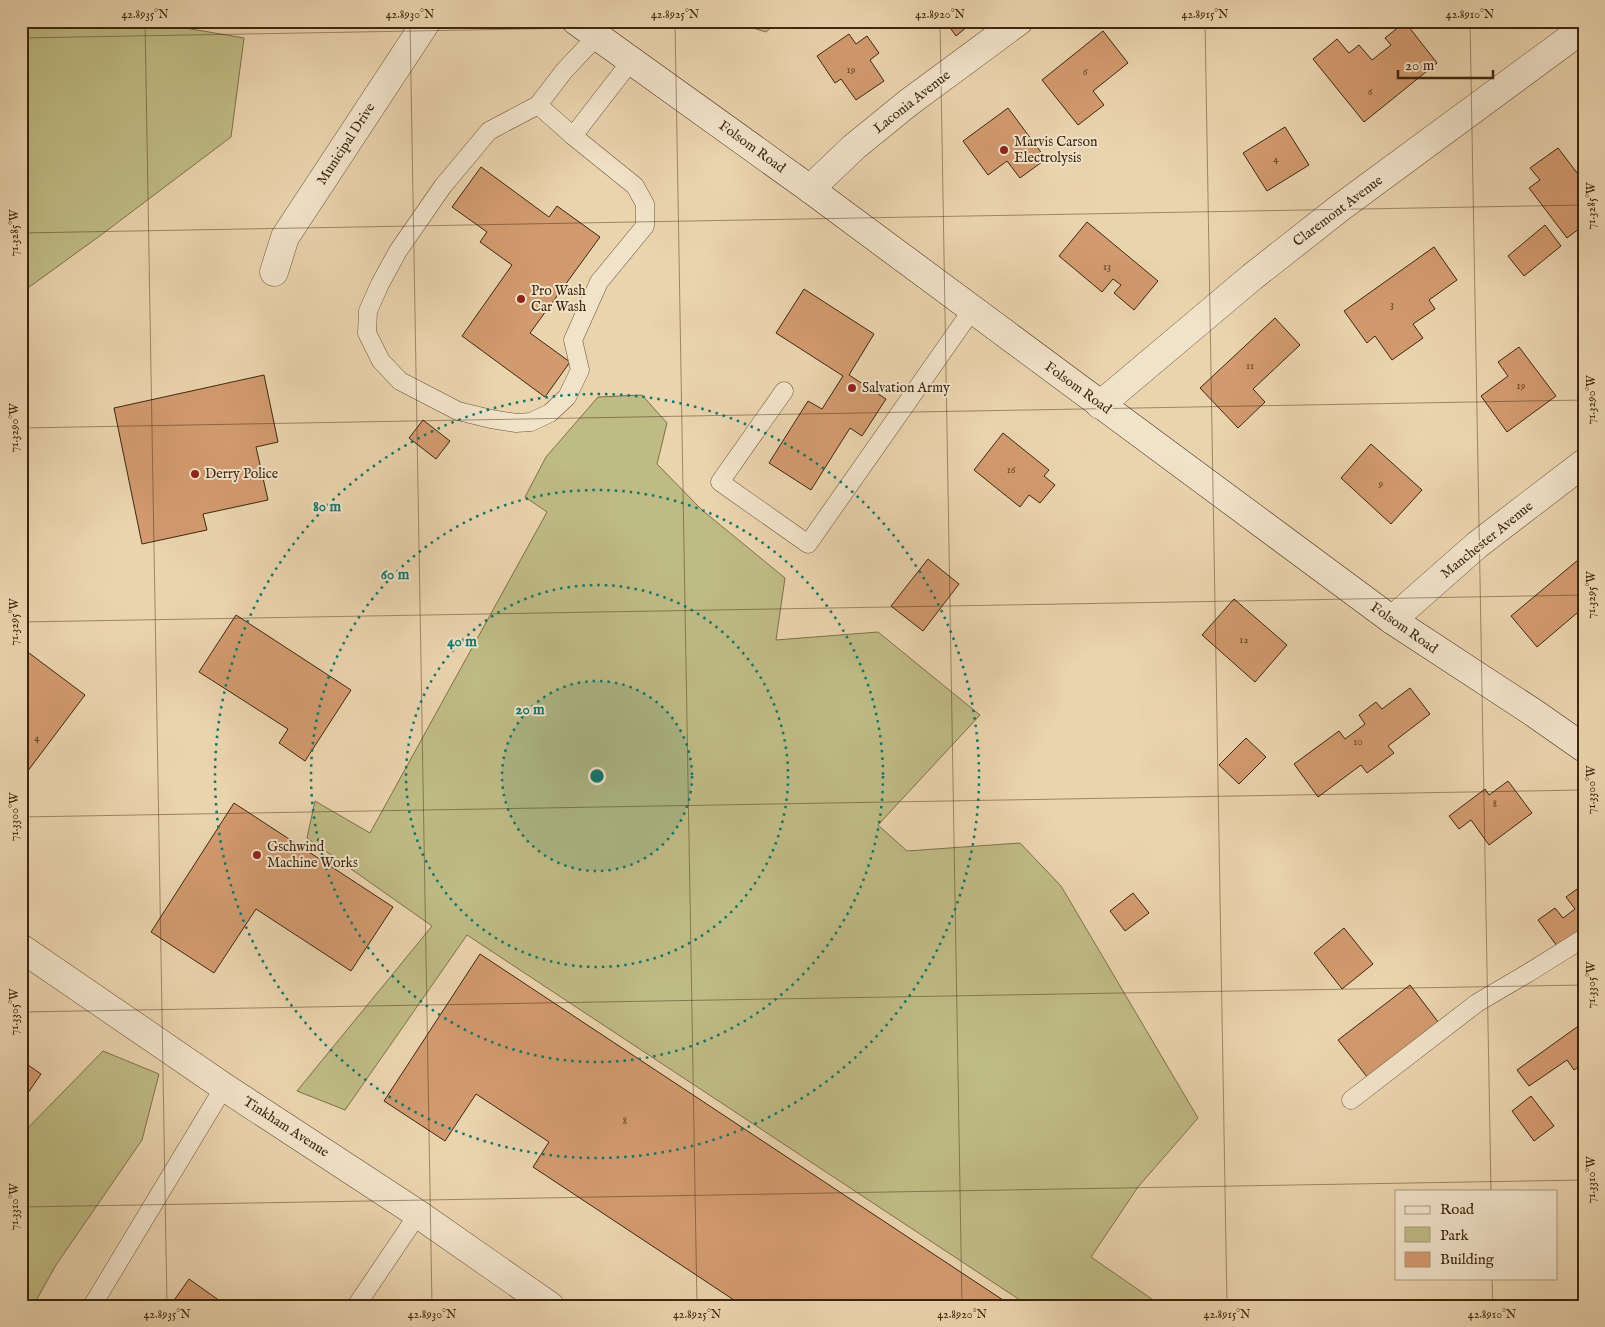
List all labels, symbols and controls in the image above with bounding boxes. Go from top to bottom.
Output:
text: 42.8935°N [121,7,169,22]
text: 42.8930°N [386,7,435,22]
text: 42.8925°N [651,7,700,22]
text: 42.8920°N [915,7,965,22]
text: 42.8915°N [1182,7,1229,22]
text: 42.8910°N [1446,7,1495,22]
scale bar [1398,48,1492,80]
text: 20 m [1405,56,1435,75]
house number: 19 [847,63,856,77]
house number: 6 [1083,65,1088,79]
street label: Laconia Avenue [870,66,954,138]
house number: 6 [1368,85,1373,99]
street label: Municipal Drive [313,99,380,188]
street label: Folsom Road [715,117,789,178]
place label: Marvis Carson Electrolysis [1014,133,1098,167]
marker: Marvis Carson Electrolysis [998,144,1010,156]
house number: 4 [1273,152,1279,166]
street label: Claremont Avenue [1290,171,1387,251]
text: 71.3285°W [1584,182,1599,230]
text: 71.3285°W [7,209,22,257]
house number: 13 [1103,260,1111,274]
place label: Pro Wash Car Wash [531,282,587,316]
marker: Pro Wash Car Wash [515,293,527,305]
house number: 3 [1390,298,1394,312]
street label: Folsom Road [1041,358,1115,419]
house number: 11 [1246,359,1254,373]
text: 71.3290°W [1584,375,1599,425]
place label: Salvation Army [862,379,950,397]
house number: 19 [1517,379,1526,393]
marker: Salvation Army [846,382,858,394]
text: 71.3290°W [7,403,22,453]
house number: 16 [1007,463,1016,477]
place label: Derry Police [205,465,279,483]
marker: Derry Police [189,468,201,480]
house number: 9 [1378,477,1384,491]
text: 80 m [313,497,341,516]
street label: Manchester Avenue [1437,497,1537,583]
text: 60 m [381,565,410,584]
text: 71.3295°W [1584,571,1599,619]
text: 71.3295°W [7,598,22,646]
street label: Folsom Road [1367,598,1442,658]
text: 40 m [447,632,477,651]
house number: 12 [1239,633,1249,647]
text: 20 m [515,700,545,719]
house number: 4 [34,731,40,745]
house number: 10 [1353,735,1363,749]
text: 71.3300°W [1584,765,1599,814]
centre of rings [588,767,606,785]
text: 71.3300°W [7,792,22,841]
house number: 8 [1493,797,1497,811]
place label: Gschwind Machine Works [267,838,358,872]
marker: Gschwind Machine Works [251,849,263,861]
text: 71.3305°W [1584,961,1599,1009]
text: 71.3305°W [7,988,22,1036]
street label: Tinkham Avenue [240,1092,333,1162]
house number: 8 [623,1114,627,1128]
text: 71.3310°W [1584,1156,1599,1204]
text: 71.3310°W [7,1183,22,1231]
legend [1395,1190,1558,1280]
text: Road [1440,1200,1475,1219]
text: Park [1440,1226,1470,1245]
text: Building [1440,1250,1495,1269]
text: 42.8935°N [143,1307,191,1322]
text: 42.8930°N [408,1307,457,1322]
text: 42.8925°N [673,1307,722,1322]
text: 42.8920°N [937,1307,987,1322]
text: 42.8915°N [1204,1307,1251,1322]
text: 42.8910°N [1468,1307,1517,1322]

